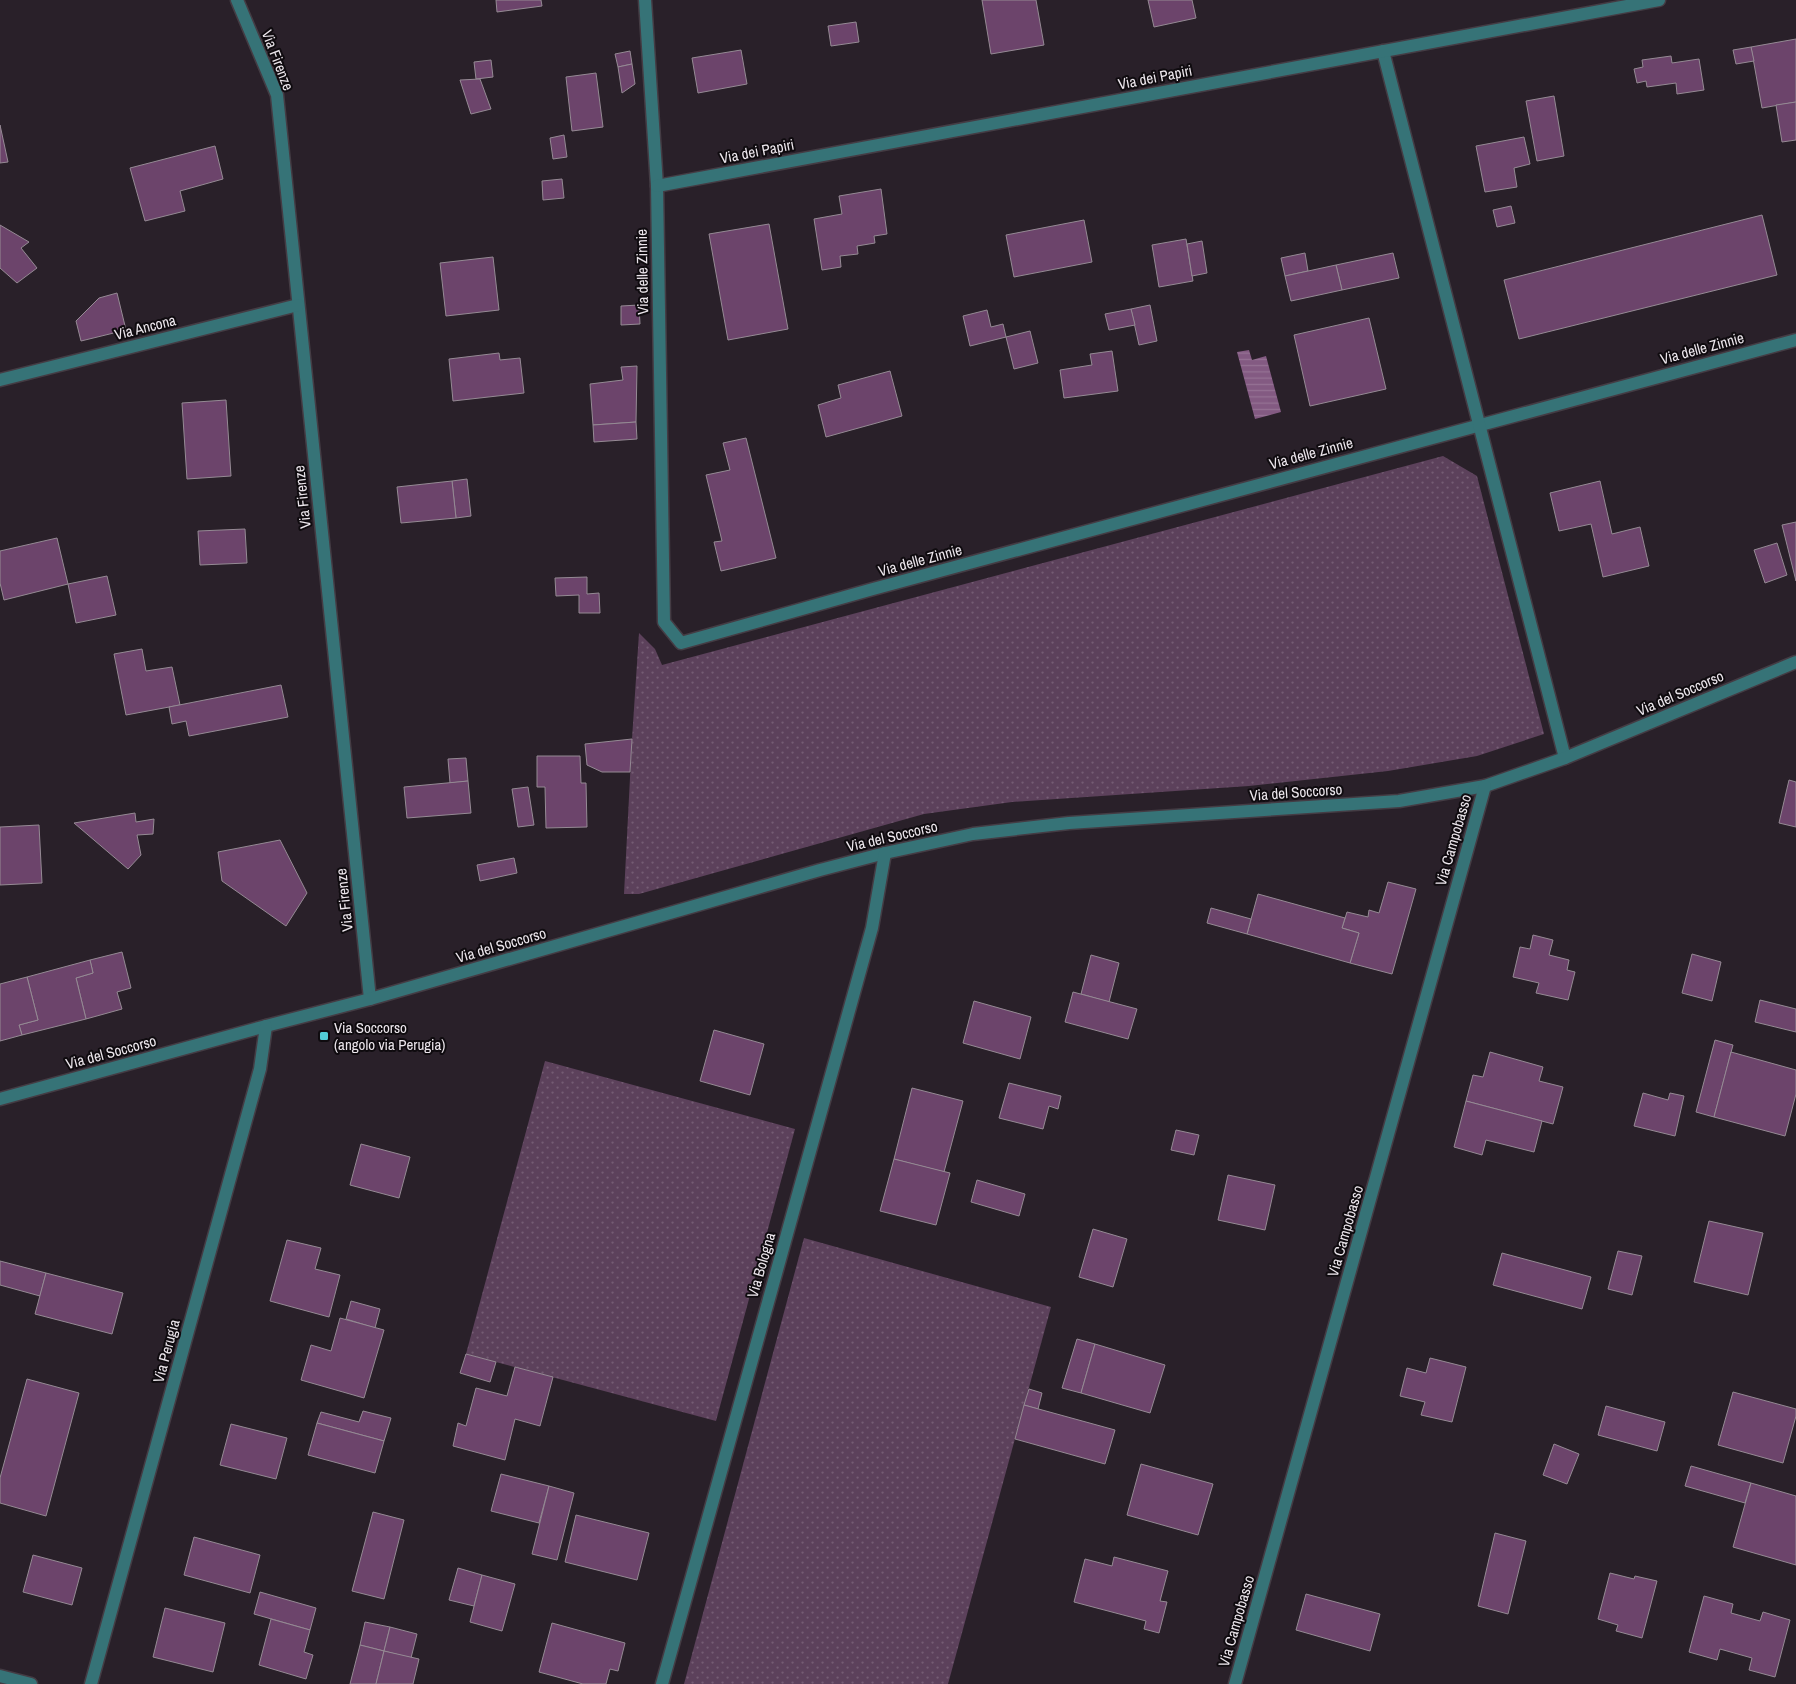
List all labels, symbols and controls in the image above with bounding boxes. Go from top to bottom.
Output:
street label: Via Firenze [257,27,299,93]
street label: Via dei Papiri [1116,60,1194,94]
street label: Via dei Papiri [718,134,796,168]
street label: Via delle Zinnie [631,229,653,315]
street label: Via Ancona [112,309,178,345]
street label: Via delle Zinnie [1658,327,1746,369]
street label: Via delle Zinnie [1267,432,1355,474]
street label: Via Firenze [288,464,316,530]
street label: Via delle Zinnie [876,539,964,581]
street label: Via del Soccorso [1633,665,1727,721]
street label: Via del Soccorso [1249,778,1343,806]
street label: Via Campobasso [1430,792,1476,888]
street label: Via del Soccorso [844,815,940,857]
street label: Via Firenze [330,867,358,933]
street label: Via del Soccorso [454,922,549,968]
place label: Via Soccorso (angolo via Perugia) [334,1017,445,1055]
street label: Via del Soccorso [63,1030,159,1074]
marker: Via Soccorso (angolo via Perugia) [318,1030,330,1042]
street label: Via Campobasso [1322,1183,1368,1279]
street label: Via Bologna [742,1230,780,1300]
street label: Via Perugia [147,1317,185,1385]
street label: Via Campobasso [1213,1573,1259,1669]

